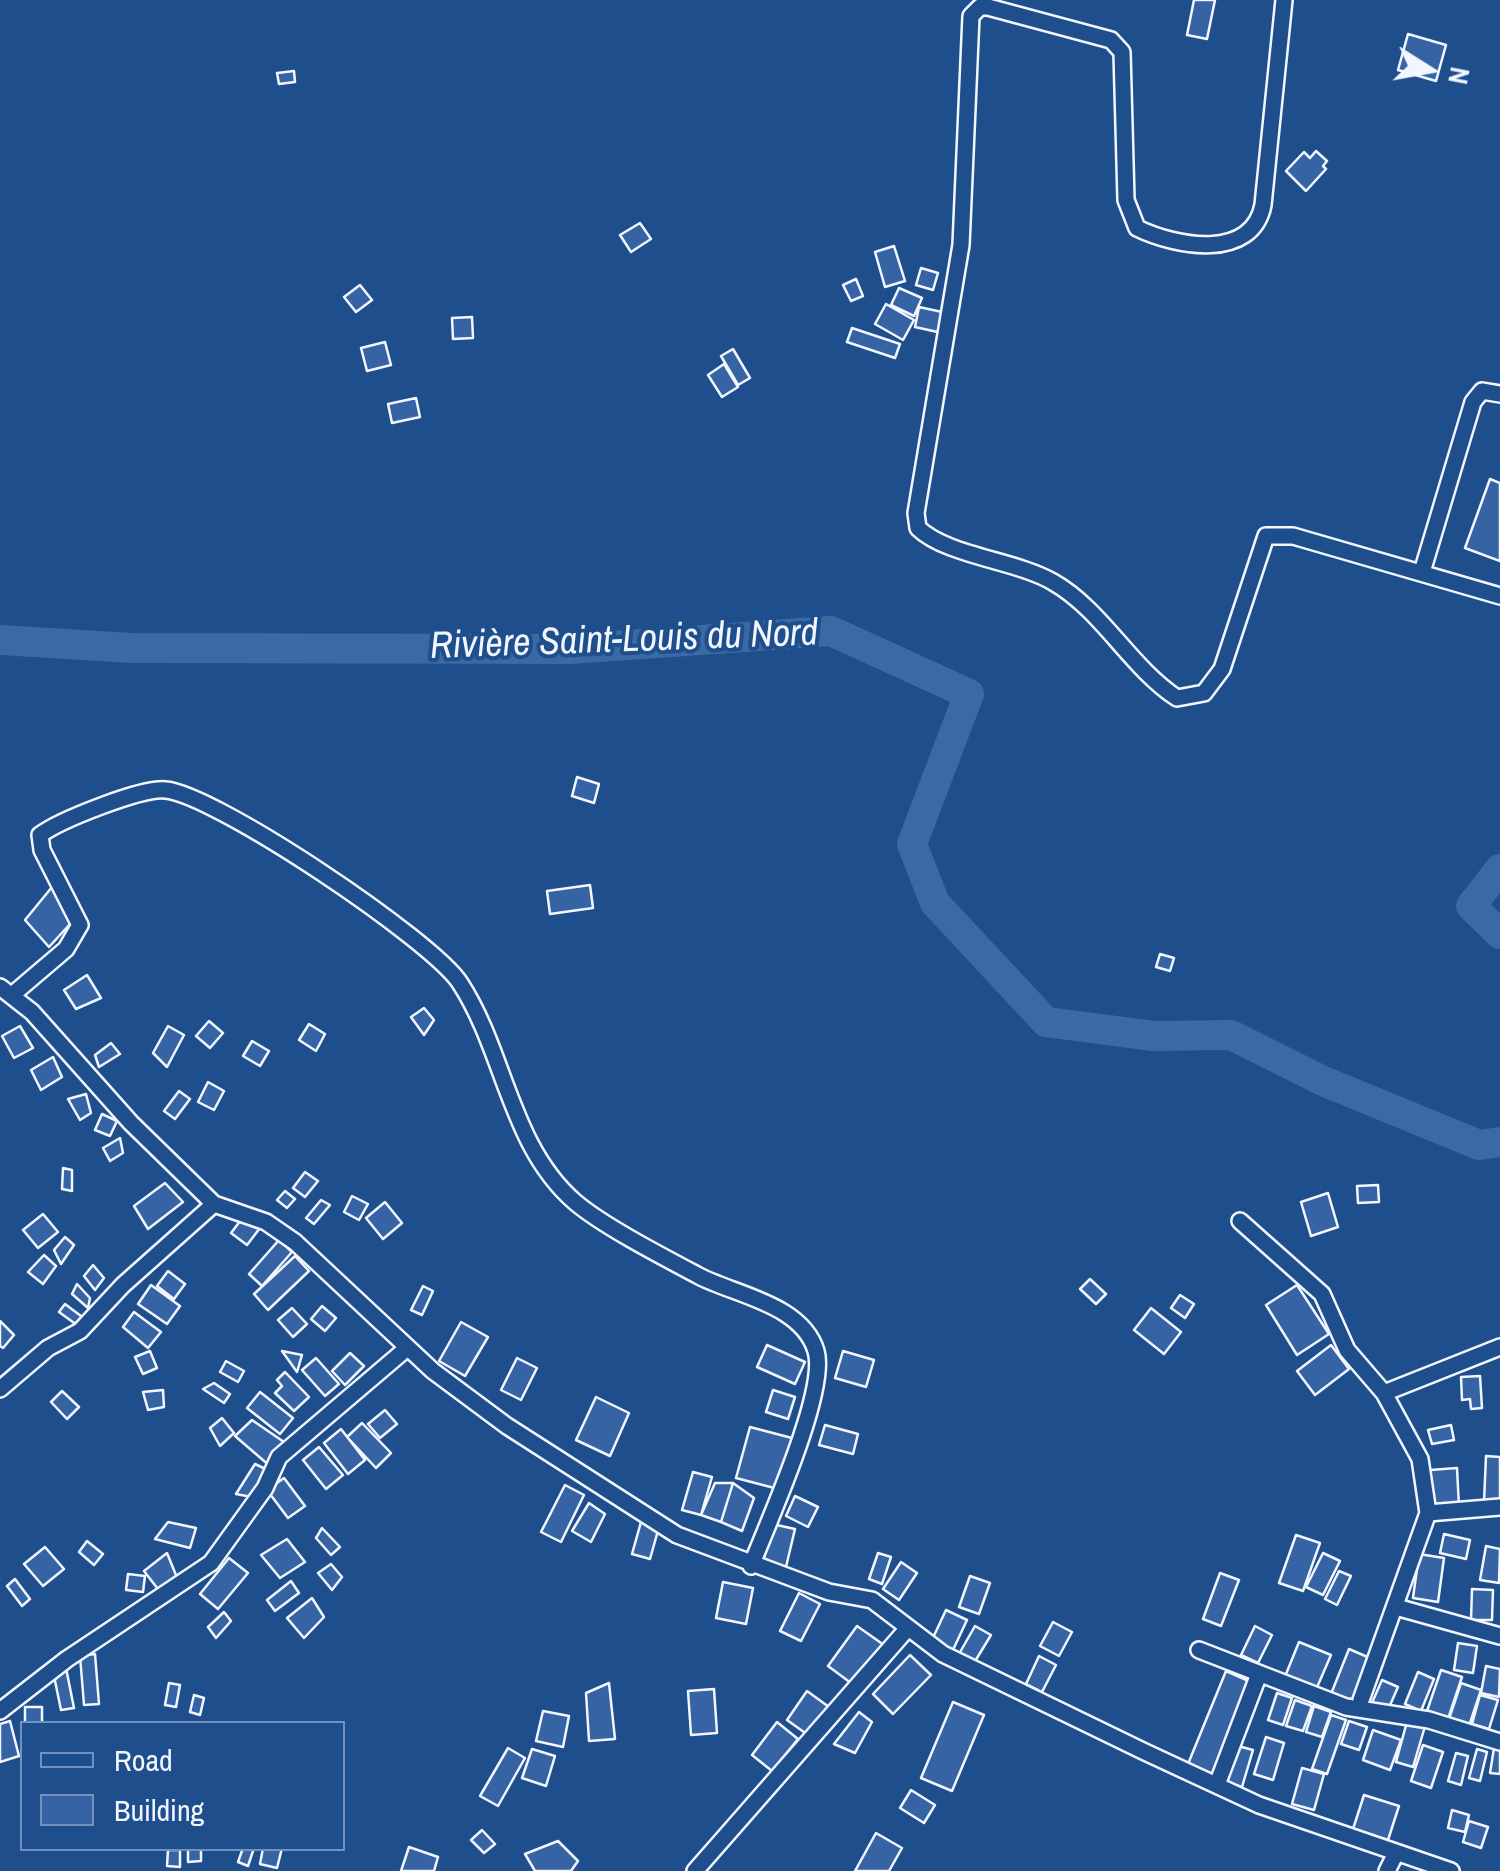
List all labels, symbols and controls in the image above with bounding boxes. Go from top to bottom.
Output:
north arrow [1380,20,1480,120]
text: N [1439,64,1480,87]
water label: Rivière Saint-Louis du Nord [429,611,819,671]
legend [20,1721,345,1851]
text: Road [114,1740,173,1780]
text: Building [114,1790,204,1830]

